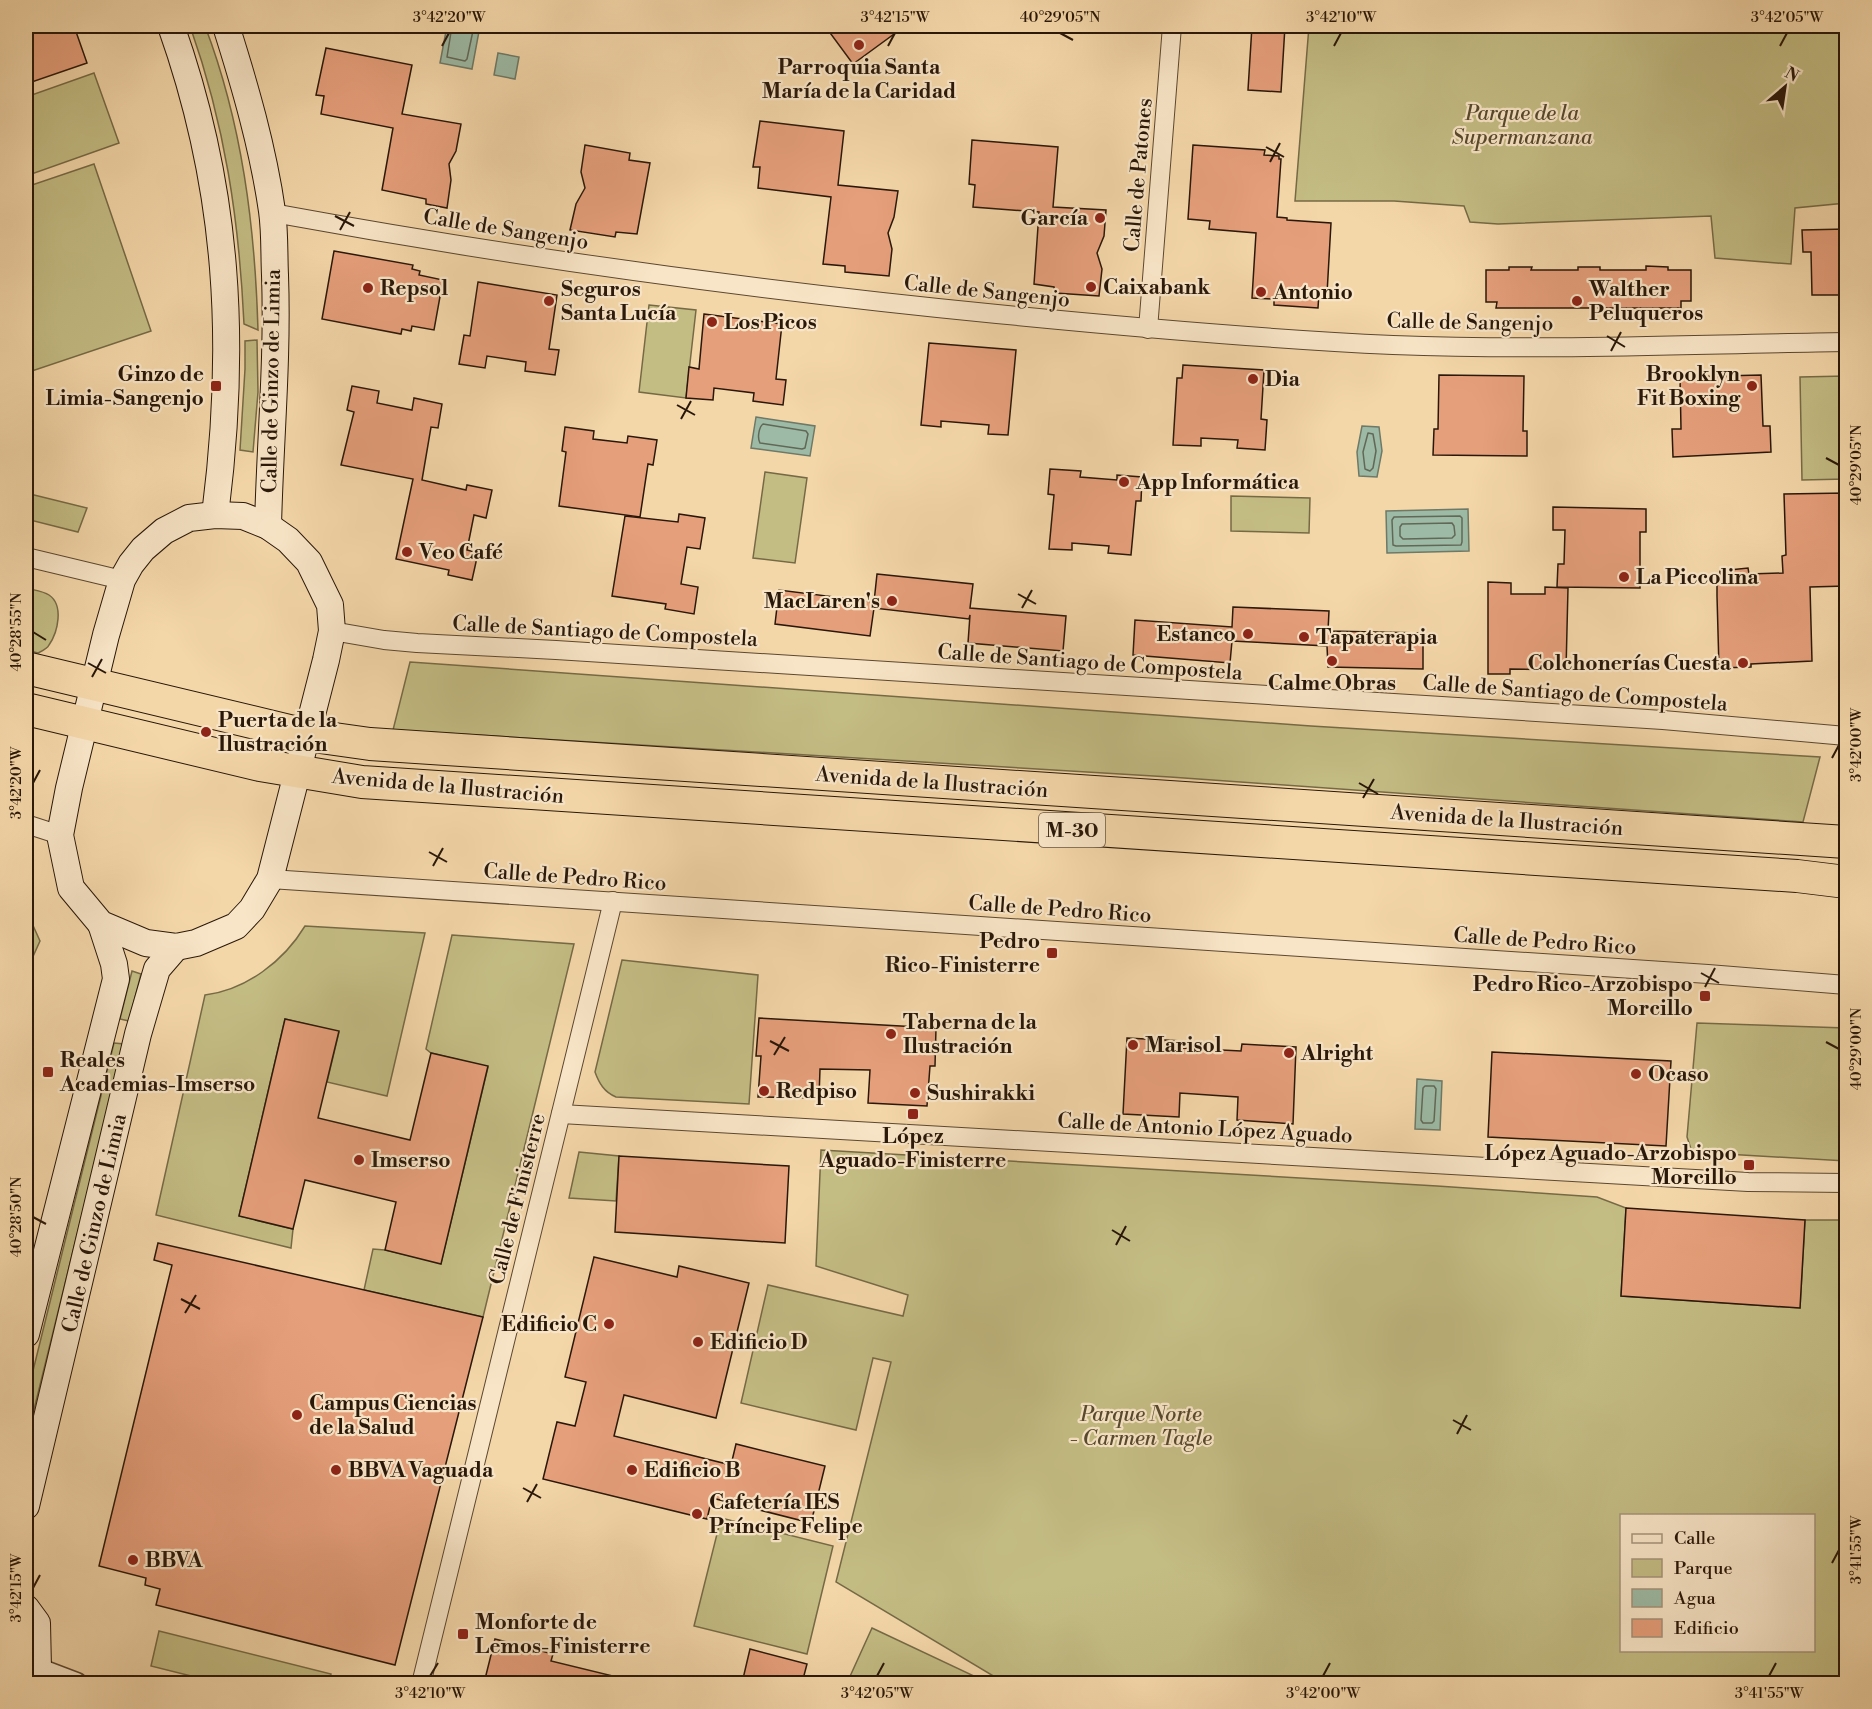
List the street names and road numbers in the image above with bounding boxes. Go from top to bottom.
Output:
street label: Calle de Patones [1119,97,1159,253]
street label: Calle de Sangenjo [421,204,590,256]
street label: Calle de Ginzo de Limia [257,268,287,493]
street label: Calle de Sangenjo [903,270,1071,314]
street label: Calle de Sangenjo [1386,309,1554,337]
street label: Calle de Santiago de Compostela [452,611,759,653]
street label: Calle de Santiago de Compostela [936,639,1244,687]
street label: Calle de Santiago de Compostela [1421,670,1729,718]
street label: Avenida de la Ilustración [814,762,1049,804]
street label: Avenida de la Ilustración [330,764,566,810]
street label: Avenida de la Ilustración [1389,800,1624,842]
road number: M-30 [1039,813,1105,847]
street label: Calle de Pedro Rico [482,859,667,897]
street label: Calle de Pedro Rico [967,891,1152,929]
street label: Calle de Pedro Rico [1452,923,1637,961]
street label: Calle de Antonio López Aguado [1057,1108,1353,1150]
street label: Calle de Ginzo de Limia [57,1111,133,1335]
street label: Calle de Finisterre [484,1111,552,1288]

